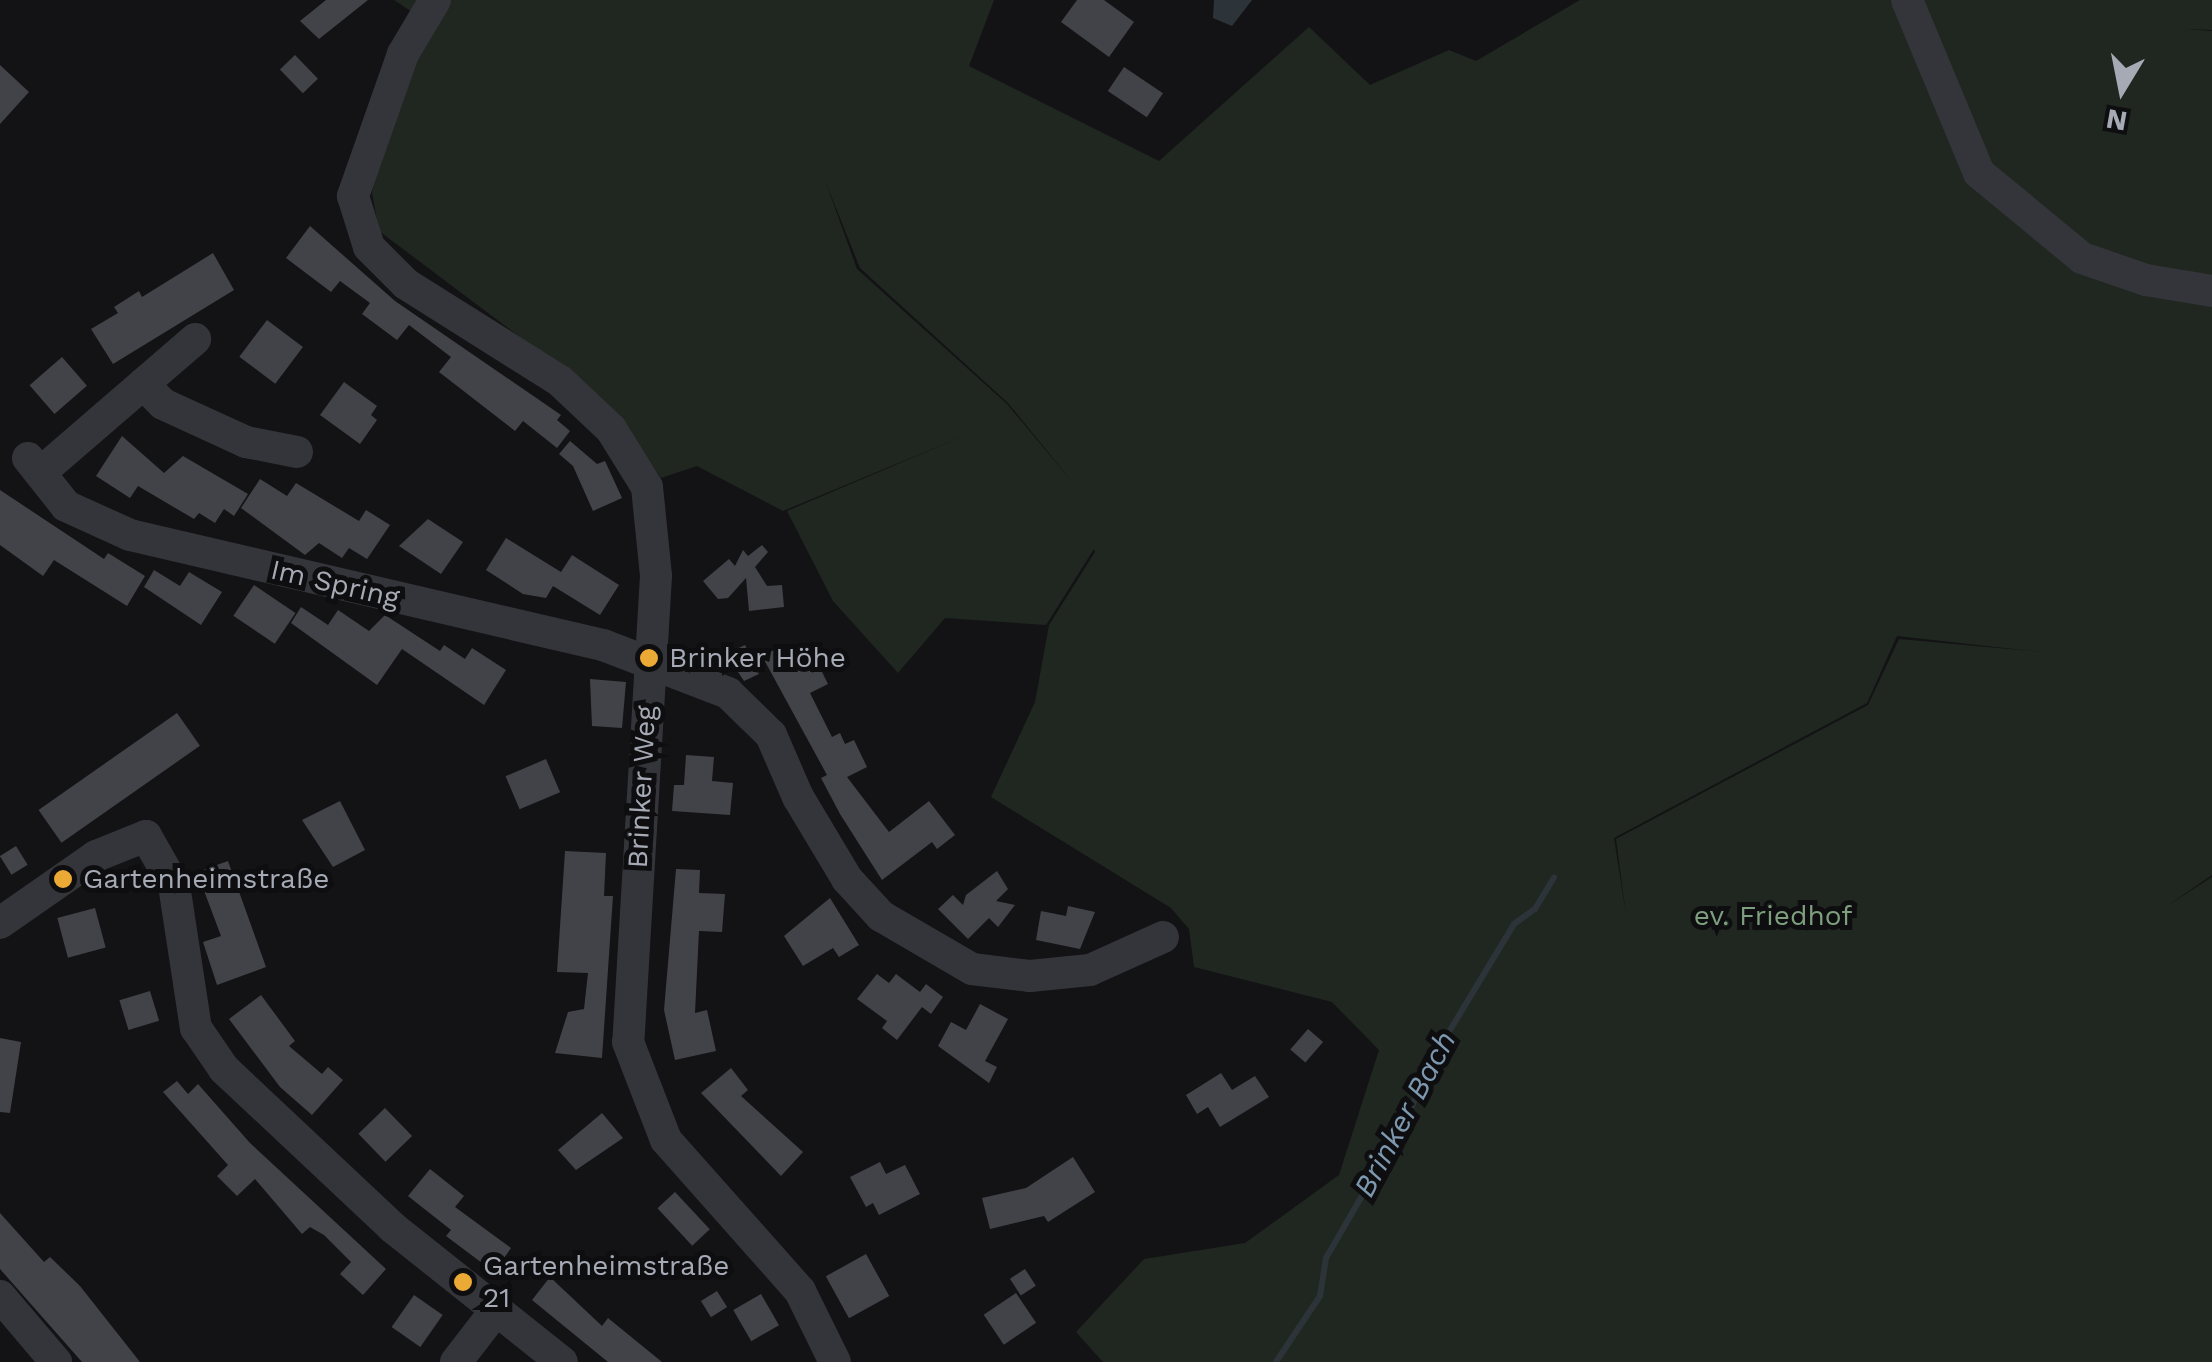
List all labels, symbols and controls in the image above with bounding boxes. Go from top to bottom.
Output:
north arrow [2072,40,2172,140]
text: N [2104,102,2130,138]
street label: Im Spring [267,553,403,615]
place label: Brinker Höhe [669,641,847,675]
marker: Brinker Höhe [638,647,660,669]
street label: Brinker Weg [621,704,663,870]
place label: Gartenheimstraße [83,862,329,896]
marker: Gartenheimstraße [52,868,74,890]
park label: ev. Friedhof [1694,899,1852,933]
water label: Brinker Bach [1346,1025,1464,1203]
place label: Gartenheimstraße 21 [483,1249,729,1315]
marker: Gartenheimstraße 21 [452,1271,474,1293]

